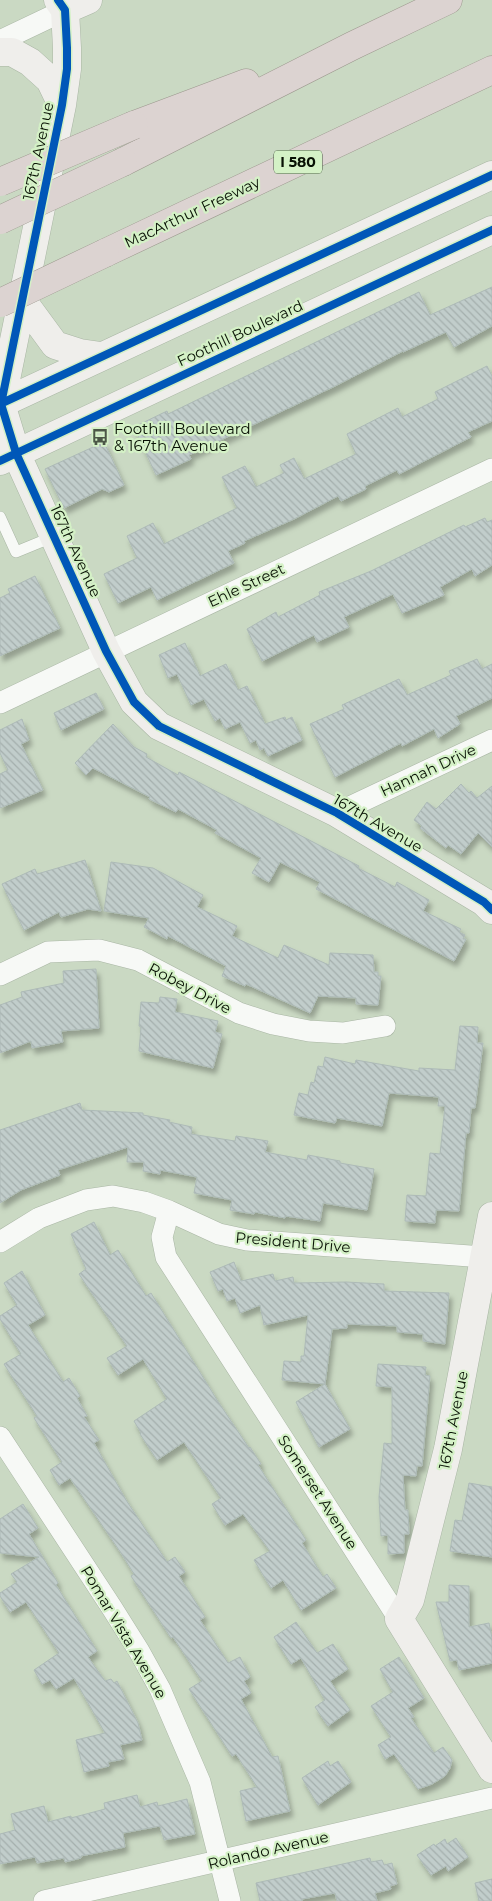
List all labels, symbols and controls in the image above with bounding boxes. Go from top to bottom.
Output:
street label: 167th Avenue [18,100,58,202]
road number: I 580 [274,150,322,173]
street label: MacArthur Freeway [121,172,264,252]
street label: Foothill Boulevard [174,295,306,371]
place label: Foothill Boulevard & 167th Avenue [114,419,251,455]
bus stop icon: Foothill Boulevard & 167th Avenue [90,427,110,447]
street label: 167th Avenue [46,502,106,600]
street label: Ehle Street [205,559,287,611]
street label: Hannah Drive [377,740,479,800]
street label: 167th Avenue [330,790,426,856]
street label: Robey Drive [145,958,235,1018]
street label: President Drive [235,1228,351,1256]
street label: 167th Avenue [434,1369,472,1471]
street label: Somerset Avenue [274,1431,362,1553]
street label: Pomar Vista Avenue [77,1562,171,1702]
street label: Rolando Avenue [206,1827,330,1873]

